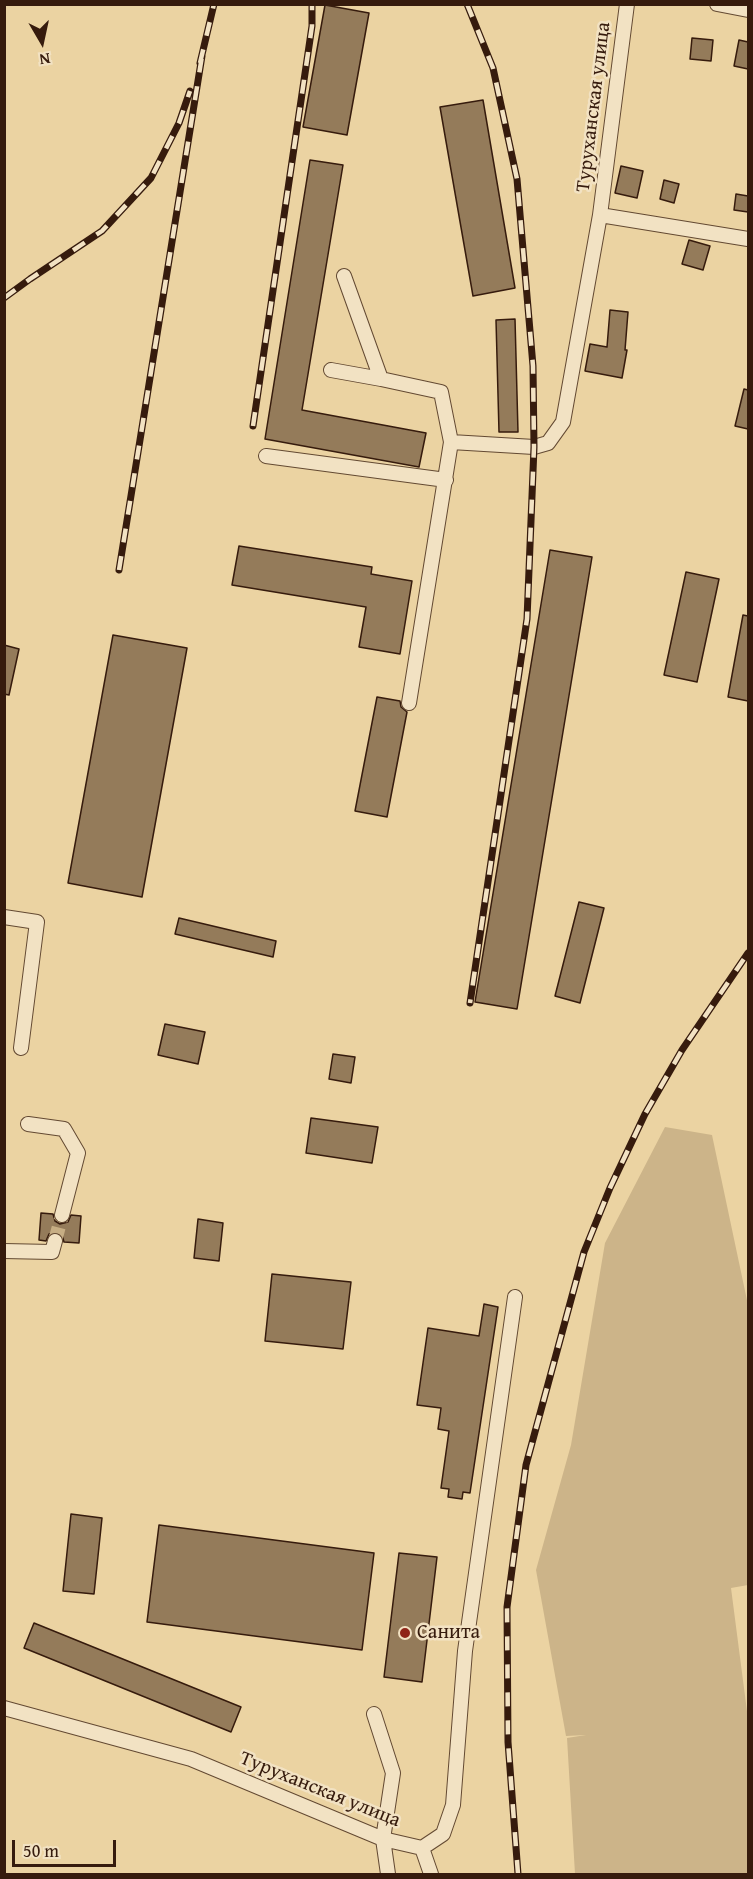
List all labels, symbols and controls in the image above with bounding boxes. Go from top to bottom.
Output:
north arrow [12,12,72,72]
street label: Туруханская улица [572,21,616,193]
text: N [38,47,52,72]
place label: Санита [417,1621,480,1645]
marker: Санита [398,1626,412,1640]
street label: Туруханская улица [236,1747,404,1833]
scale bar [15,1828,118,1866]
text: 50 m [23,1837,59,1864]

